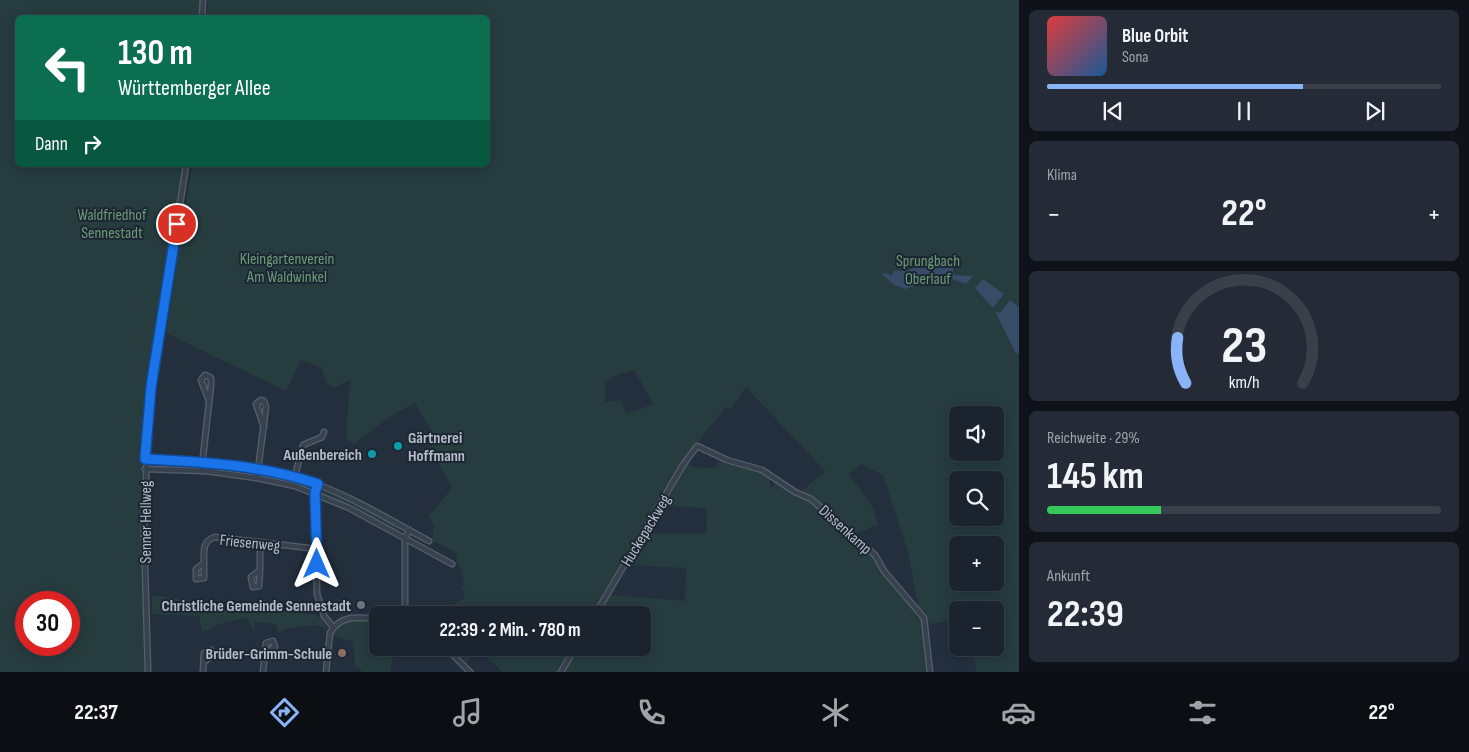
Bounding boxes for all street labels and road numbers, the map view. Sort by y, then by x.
street label: Senner Hellweg [137,481,156,563]
street label: Huckepackweg [617,491,675,570]
street label: Dissenkamp [815,501,875,559]
street label: Friesenweg [219,531,281,556]

